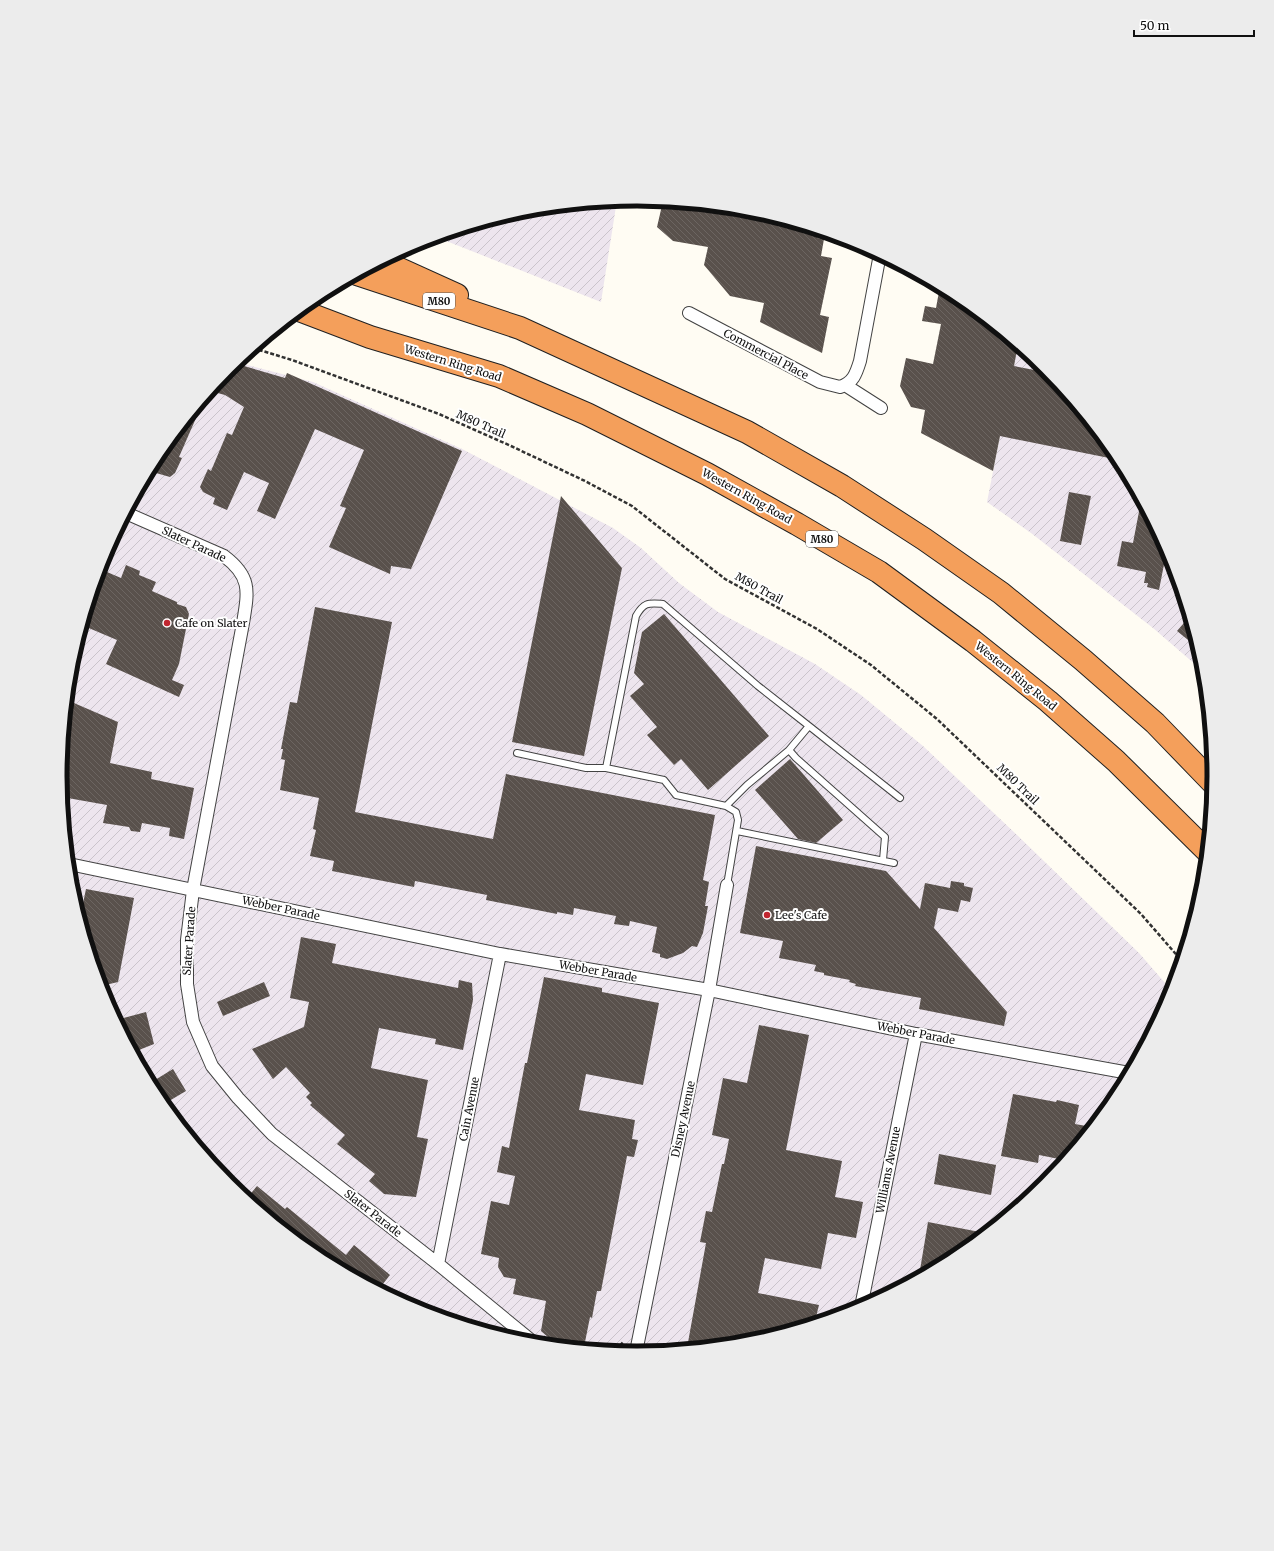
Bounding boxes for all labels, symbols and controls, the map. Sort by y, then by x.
scale bar [1134,12,1254,38]
text: 50 m [1140,18,1169,33]
road number: M80 [423,293,455,309]
street label: Commercial Place [721,326,811,382]
street label: Western Ring Road [402,341,504,385]
street label: M80 Trail [454,407,508,441]
street label: Western Ring Road [699,465,795,527]
street label: Slater Parade [160,523,229,565]
road number: M80 [806,531,838,547]
street label: M80 Trail [733,569,786,607]
place label: Cafe on Slater [175,616,247,630]
marker: Cafe on Slater [162,618,172,628]
street label: Western Ring Road [972,638,1060,713]
street label: M80 Trail [994,761,1042,808]
street label: Webber Parade [240,893,321,923]
street label: Slater Parade [180,906,198,976]
place label: Lee's Cafe [775,908,827,922]
marker: Lee's Cafe [762,910,772,920]
street label: Webber Parade [557,957,638,985]
street label: Webber Parade [875,1018,956,1047]
street label: Cain Avenue [456,1075,482,1142]
street label: Disney Avenue [668,1079,698,1159]
street label: Williams Avenue [873,1125,903,1216]
street label: Slater Parade [341,1186,405,1240]

